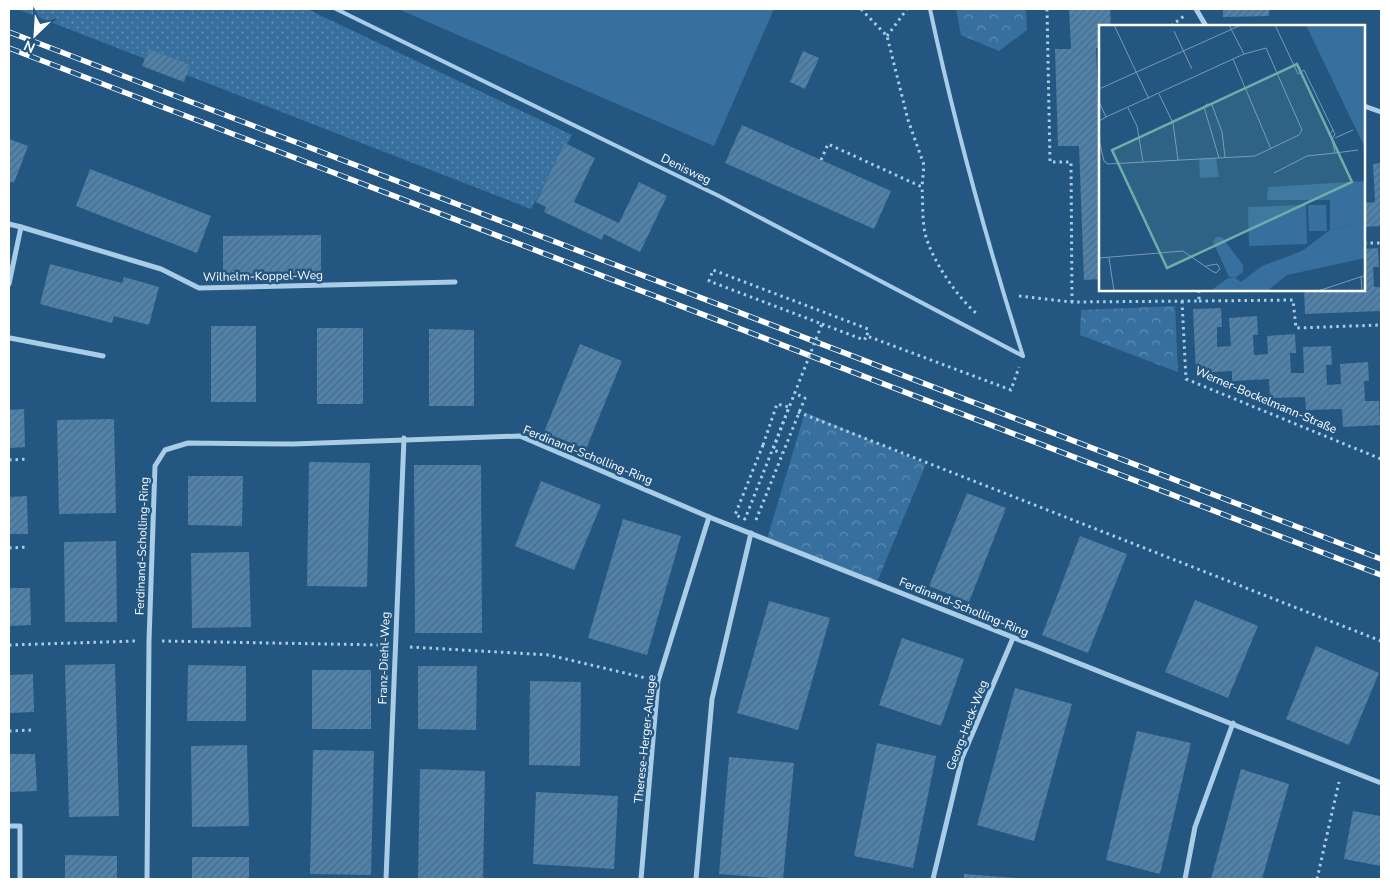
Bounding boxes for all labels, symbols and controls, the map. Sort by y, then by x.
north arrow [10,10,60,60]
inset map [1099,25,1365,291]
text: N [21,36,38,57]
street label: Denisweg [658,150,714,188]
street label: Wilhelm-Koppel-Weg [203,267,323,285]
street label: Werner-Bockelmann-Straße [1193,363,1339,437]
street label: Ferdinand-Scholling-Ring [521,422,655,488]
street label: Ferdinand-Scholling-Ring [132,477,152,615]
street label: Ferdinand-Scholling-Ring [897,574,1031,640]
street label: Franz-Diehl-Weg [374,611,394,705]
street label: Therese-Herger-Anlage [630,674,660,804]
street label: Georg-Heck-Weg [942,678,992,772]

